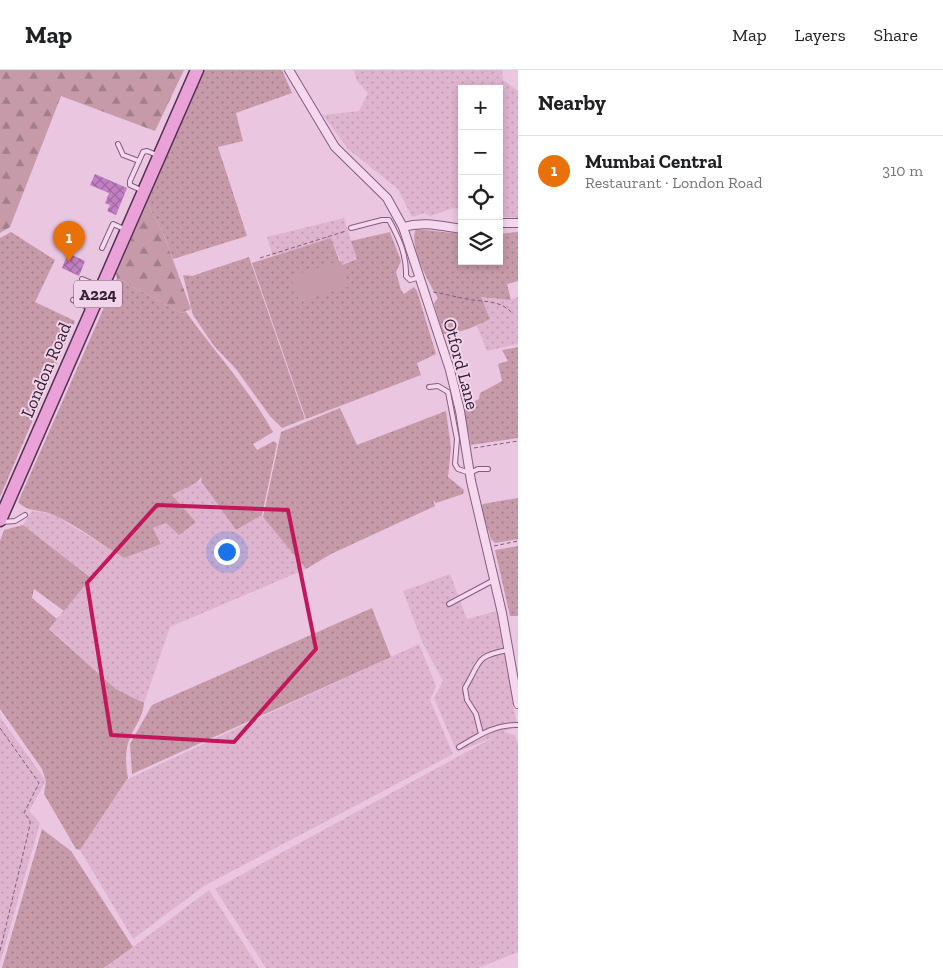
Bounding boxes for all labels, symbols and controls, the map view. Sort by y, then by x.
text: Map [25,20,72,49]
text: Map [732,24,767,46]
text: Layers [795,24,846,46]
text: Share [874,24,918,46]
map controls [458,85,503,265]
button: + [458,85,503,130]
text: Nearby [538,90,606,115]
button: − [458,130,503,175]
text: Mumbai Central [585,150,722,173]
text: 1 [551,161,557,180]
text: 310 m [882,161,923,180]
text: Restaurant · London Road [585,173,762,192]
button: locate [458,175,503,220]
button: layers [458,220,503,265]
pin: 1 [53,221,85,262]
road number: A224 [74,280,122,308]
street label: Otford Lane [438,316,484,412]
street label: London Road [16,319,76,421]
your location [214,539,240,565]

